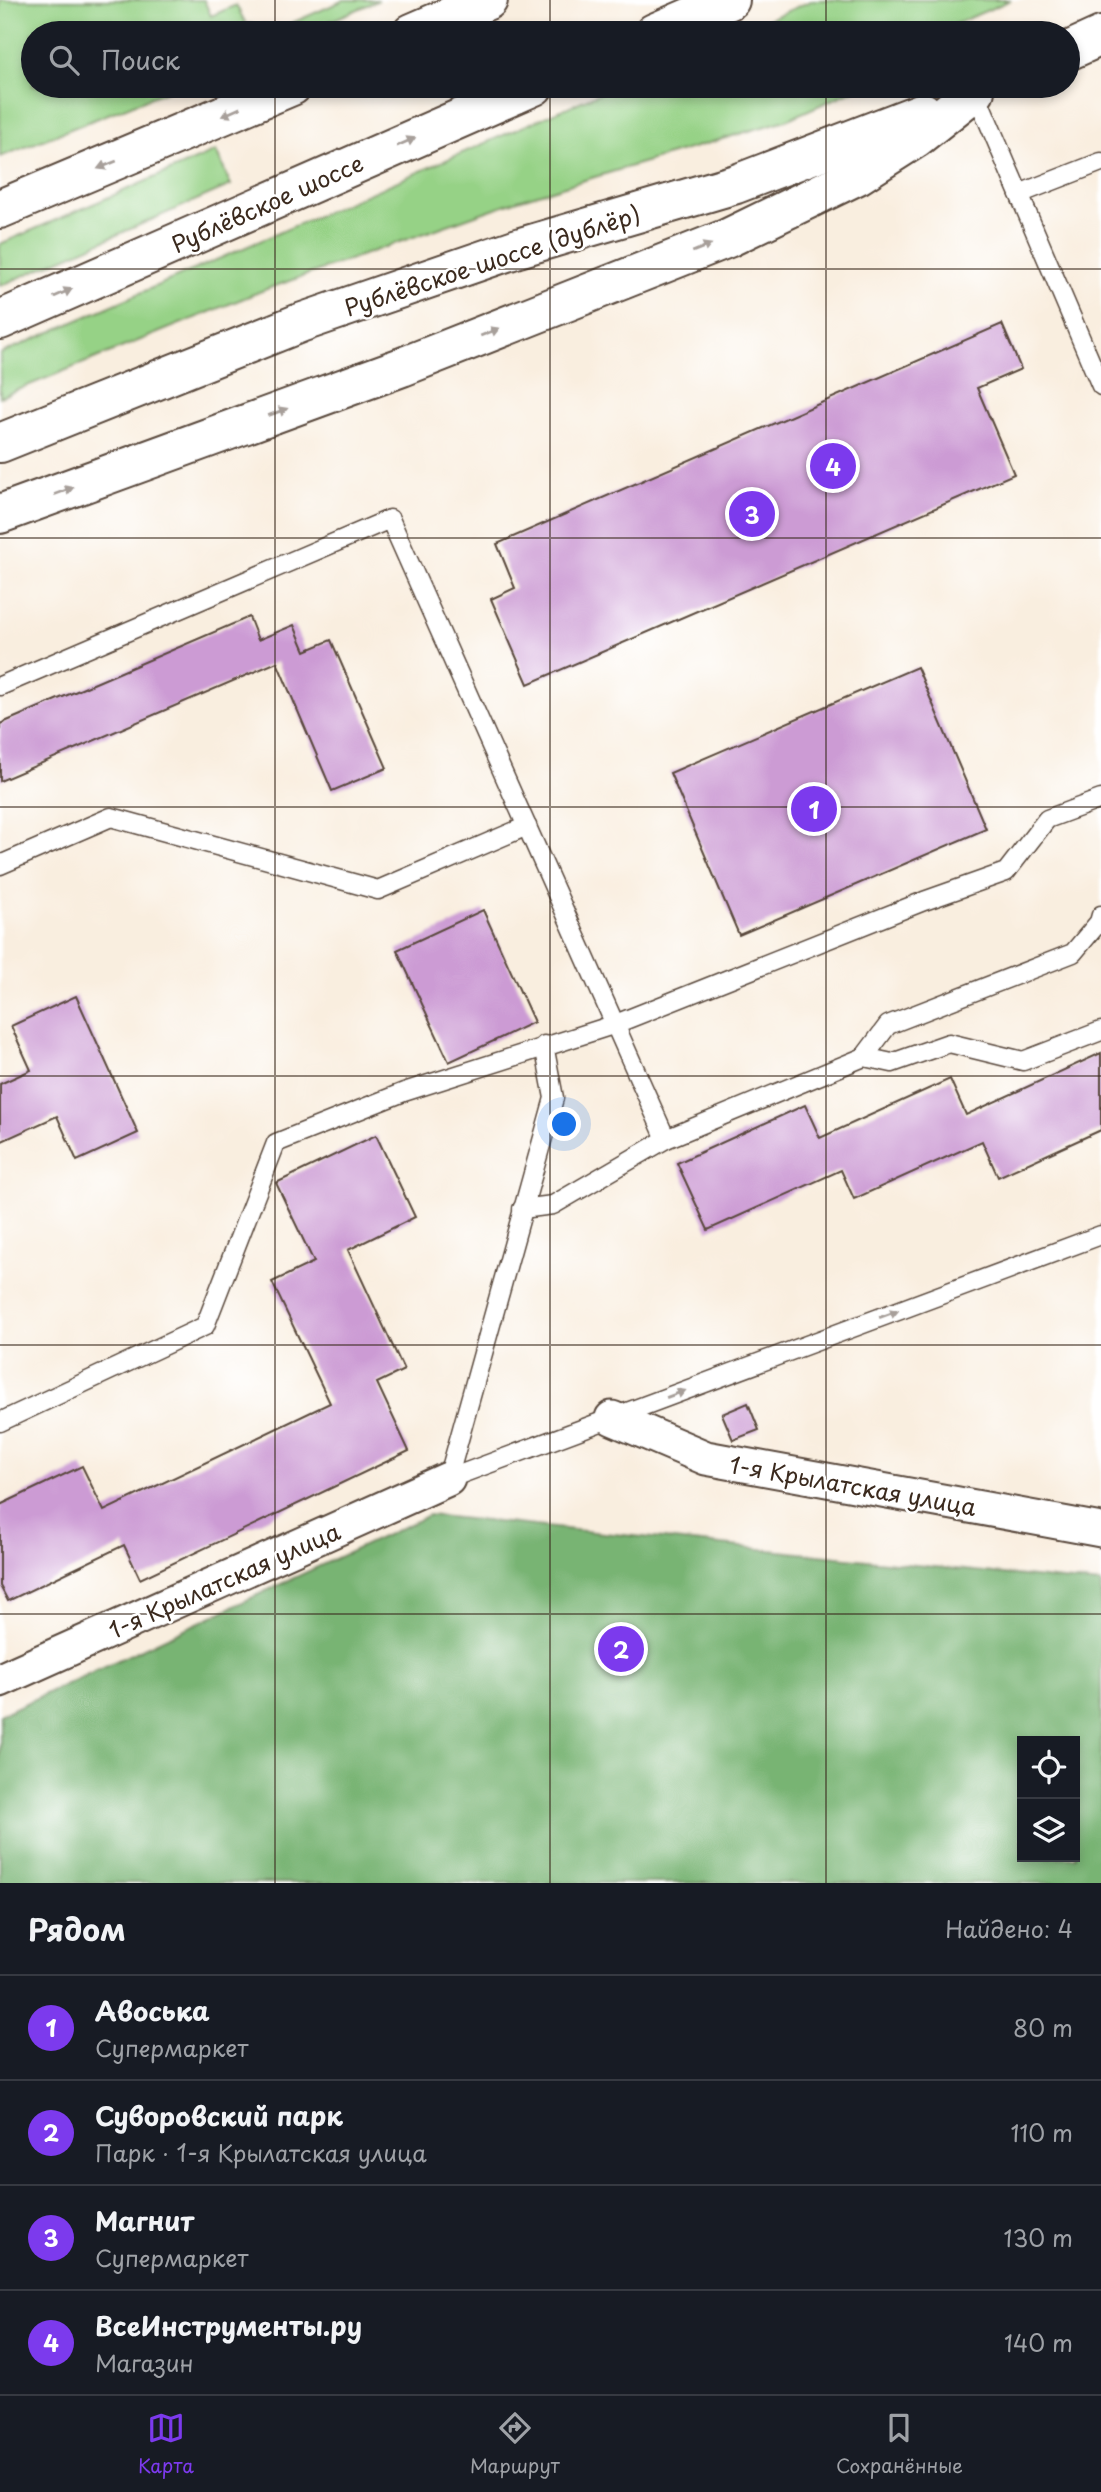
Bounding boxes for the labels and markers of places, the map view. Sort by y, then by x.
pin: 4 [810,440,856,492]
pin: 3 [729,488,775,540]
pin: 1 [791,783,837,835]
pin: 2 [598,1623,644,1675]

